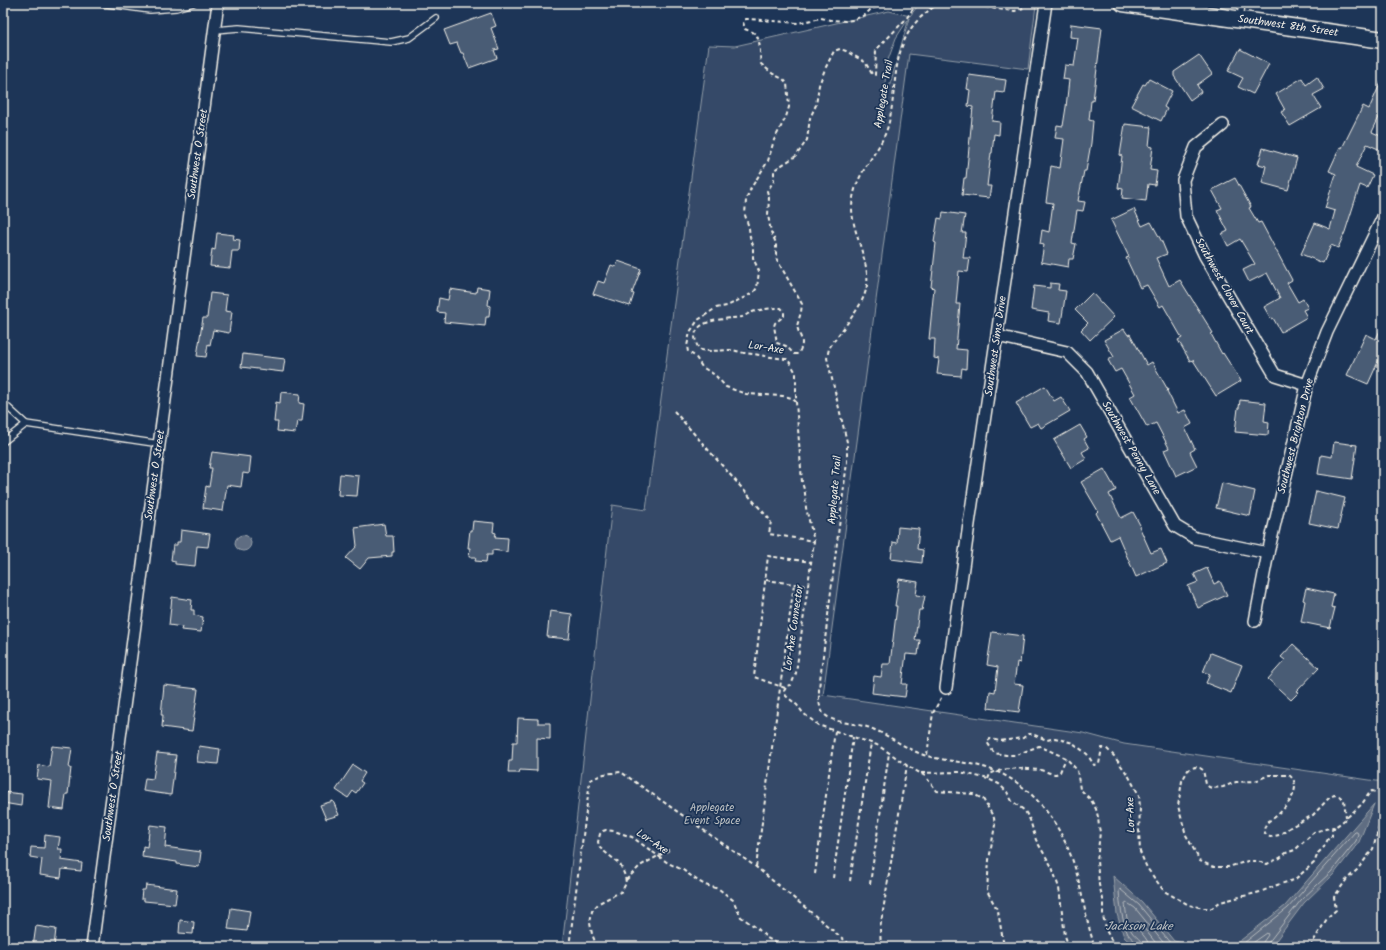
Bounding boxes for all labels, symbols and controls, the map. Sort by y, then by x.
street label: Southwest 8th Street [1237,10,1340,42]
street label: Applegate Trail [869,58,899,129]
street label: Southwest O Street [183,107,213,200]
street label: Southwest Clover Court [1190,234,1259,339]
street label: Southwest Sims Drive [980,295,1012,397]
street label: Lor-Axe [747,336,785,360]
street label: Southwest Brighton Drive [1273,376,1319,496]
street label: Southwest Penny Lane [1097,398,1165,499]
street label: Southwest O Street [140,428,170,521]
street label: Applegate Trail [823,455,847,525]
street label: Lor-Axe Connector [779,583,809,672]
street label: Southwest O Street [98,749,128,842]
street label: Lor-Axe [1121,797,1141,833]
park label: Applegate Event Space [684,799,740,830]
street label: Lor-Axe [632,824,672,860]
water label: Jackson Lake [1105,917,1174,936]

